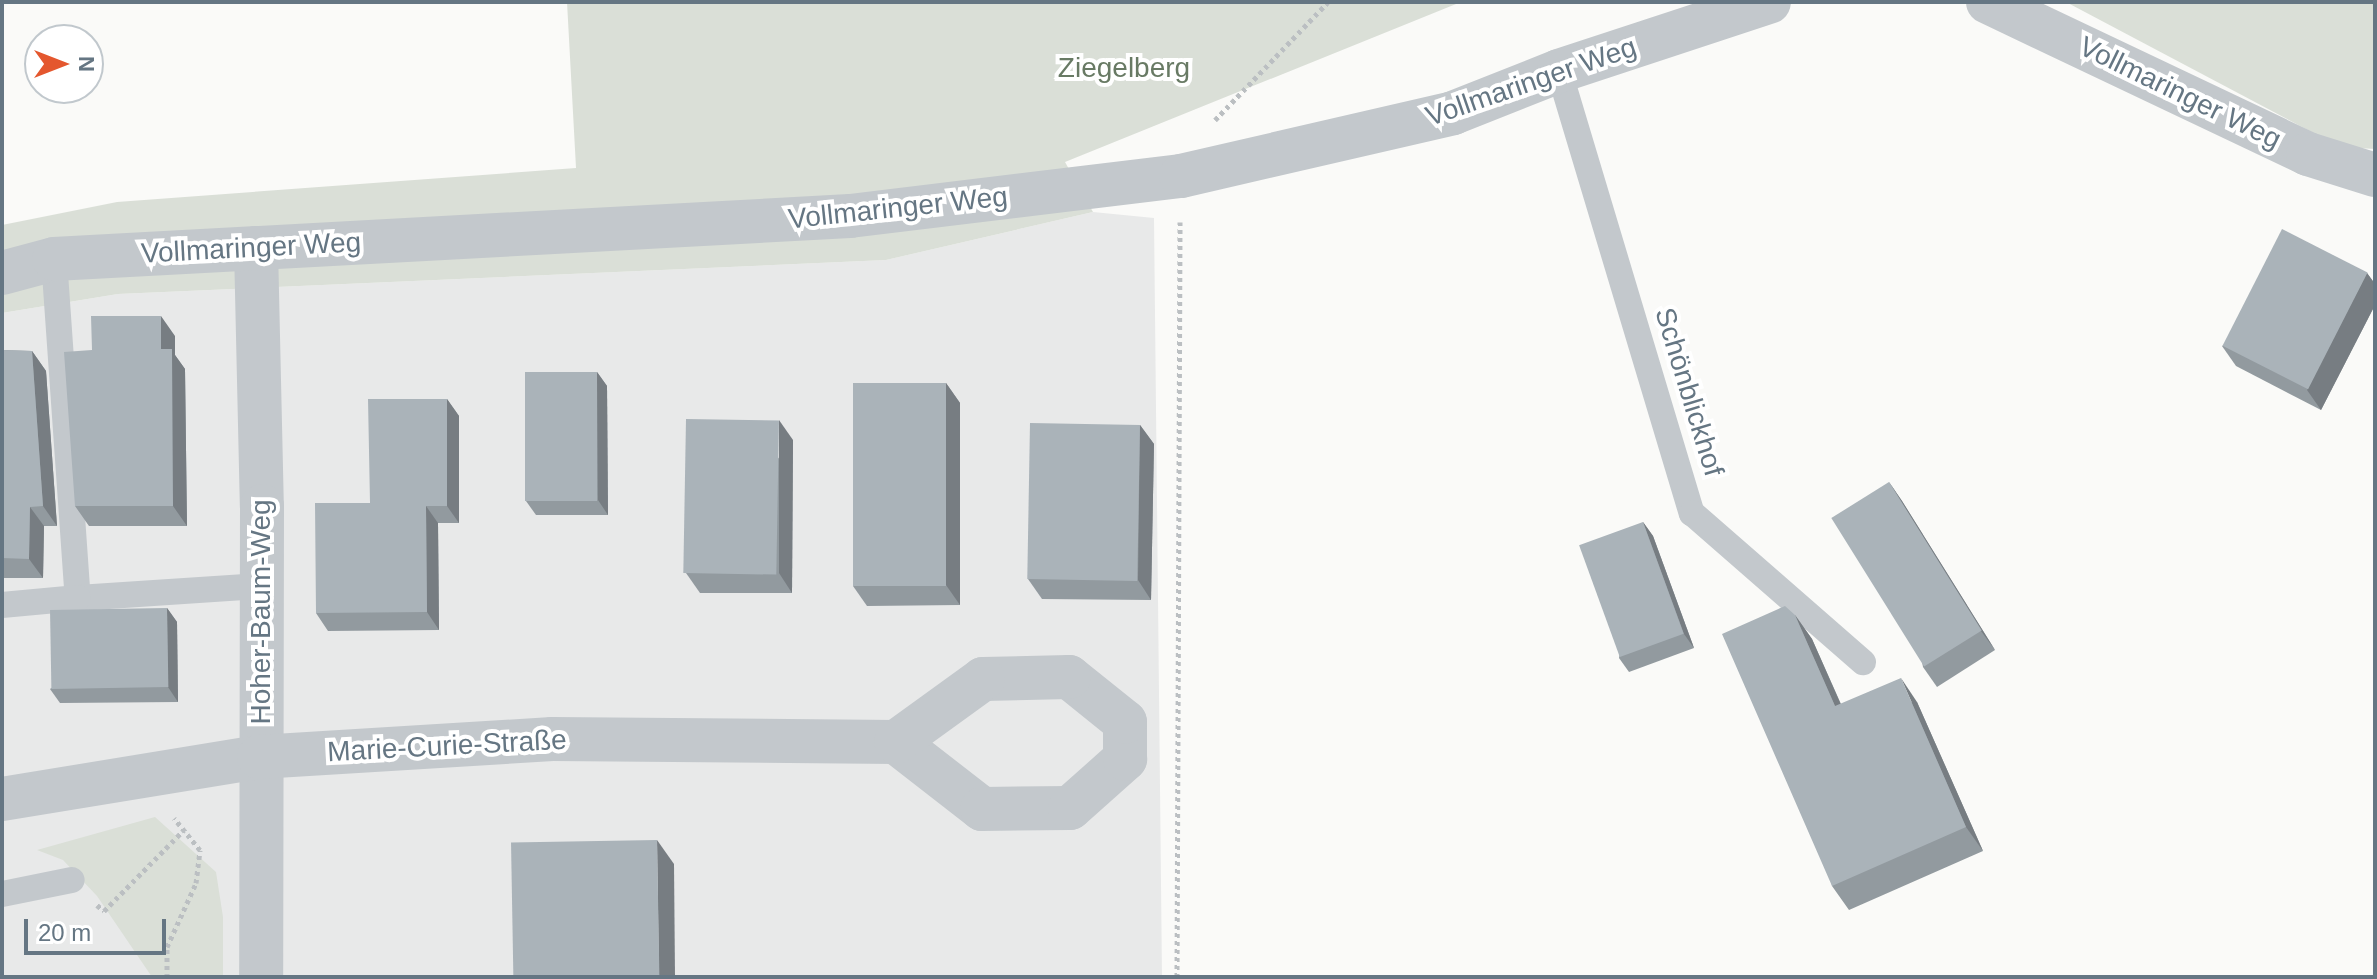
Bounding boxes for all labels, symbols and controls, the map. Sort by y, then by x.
north arrow [24,24,104,104]
street label: Vollmaringer Weg [1421,30,1641,134]
street label: Vollmaringer Weg [2074,30,2286,156]
park label: Ziegelberg [1058,51,1190,85]
text: N [74,56,99,72]
street label: Vollmaringer Weg [787,180,1009,236]
street label: Vollmaringer Weg [140,225,362,271]
street label: Schönblickhof [1647,304,1731,480]
street label: Hoher-Baum-Weg [244,499,278,725]
street label: Marie-Curie-Straße [326,723,568,769]
scale bar [28,903,170,953]
text: 20 m [38,919,91,946]

